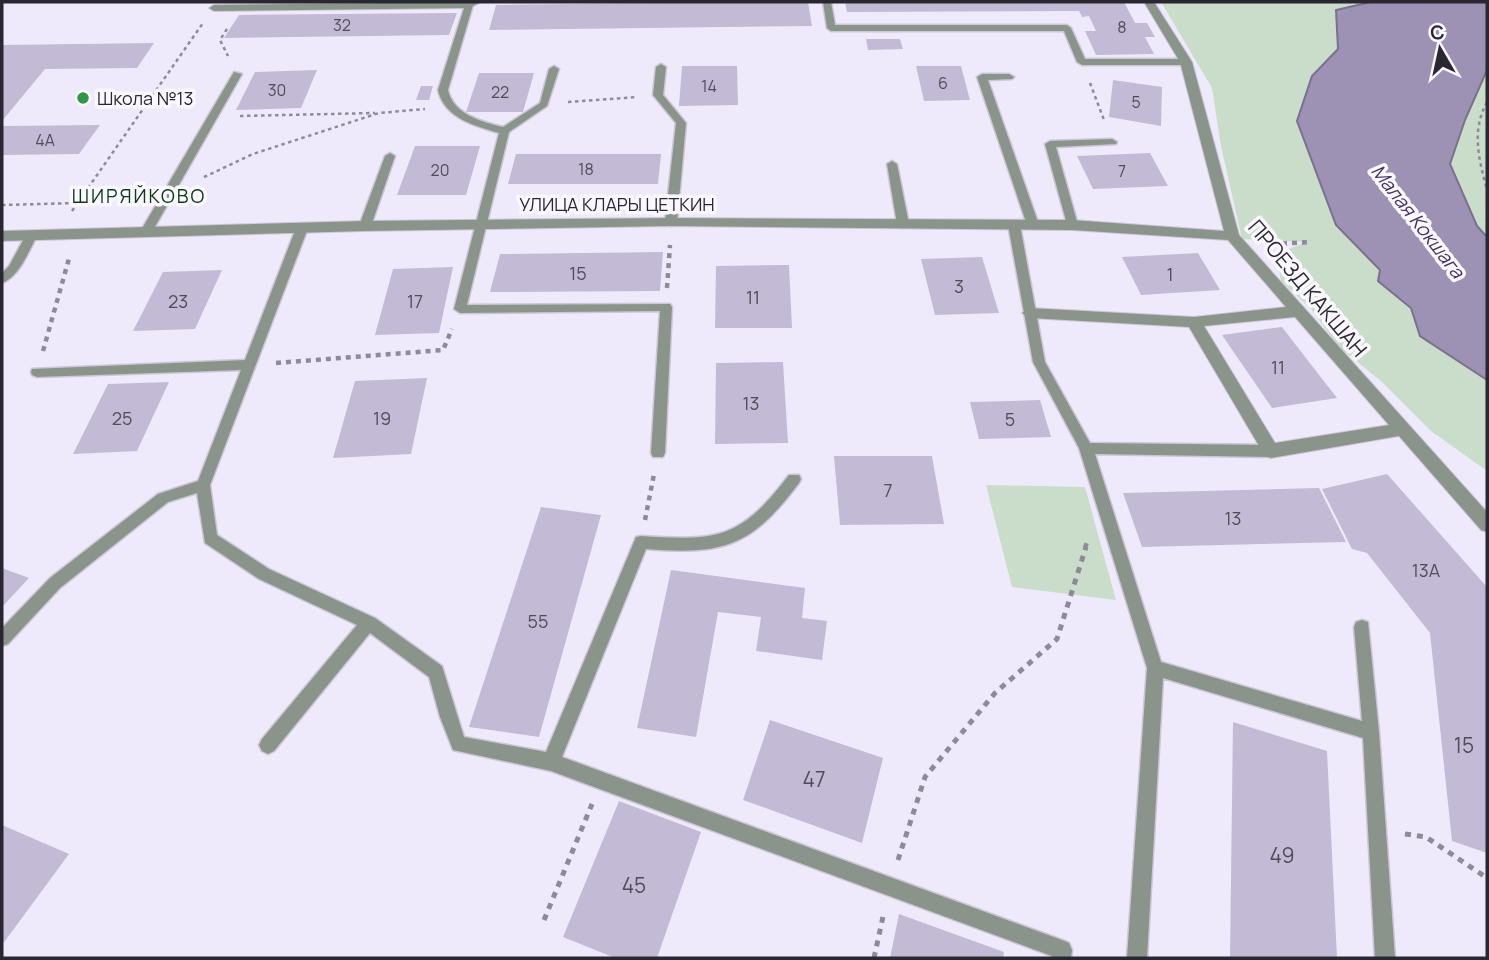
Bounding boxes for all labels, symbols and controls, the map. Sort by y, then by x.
house number: 32 [333,14,351,36]
north arrow [1405,14,1475,84]
house number: 8 [1117,16,1127,38]
text: С [1428,18,1446,46]
house number: 6 [938,72,948,94]
house number: 14 [701,75,717,97]
house number: 30 [268,79,286,101]
house number: 22 [491,81,509,103]
place label: Школа №13 [97,86,194,110]
marker: Школа №13 [75,90,91,106]
house number: 5 [1131,91,1141,113]
house number: 4А [35,129,55,151]
house number: 18 [578,158,594,180]
house number: 20 [431,159,449,181]
water label: Малая Кокшага [1365,159,1471,284]
house number: 7 [1118,160,1126,182]
district label: ШИРЯЙКОВО [72,183,206,209]
street label: УЛИЦА КЛАРЫ ЦЕТКИН [519,192,715,216]
street label: ПРОЕЗД КАКШАН [1242,214,1374,362]
house number: 15 [569,261,587,285]
house number: 1 [1166,262,1174,286]
house number: 3 [954,274,964,298]
house number: 11 [746,285,760,309]
house number: 23 [168,289,188,313]
house number: 17 [407,289,423,313]
house number: 11 [1271,355,1285,379]
house number: 13 [743,391,759,415]
house number: 25 [112,406,132,430]
house number: 19 [373,406,391,430]
house number: 5 [1005,407,1015,431]
house number: 7 [883,478,893,502]
house number: 13 [1225,506,1241,530]
house number: 13А [1412,558,1441,582]
house number: 55 [528,609,548,633]
house number: 15 [1454,731,1474,759]
house number: 47 [803,765,825,793]
house number: 49 [1269,841,1295,869]
house number: 45 [622,871,646,899]

